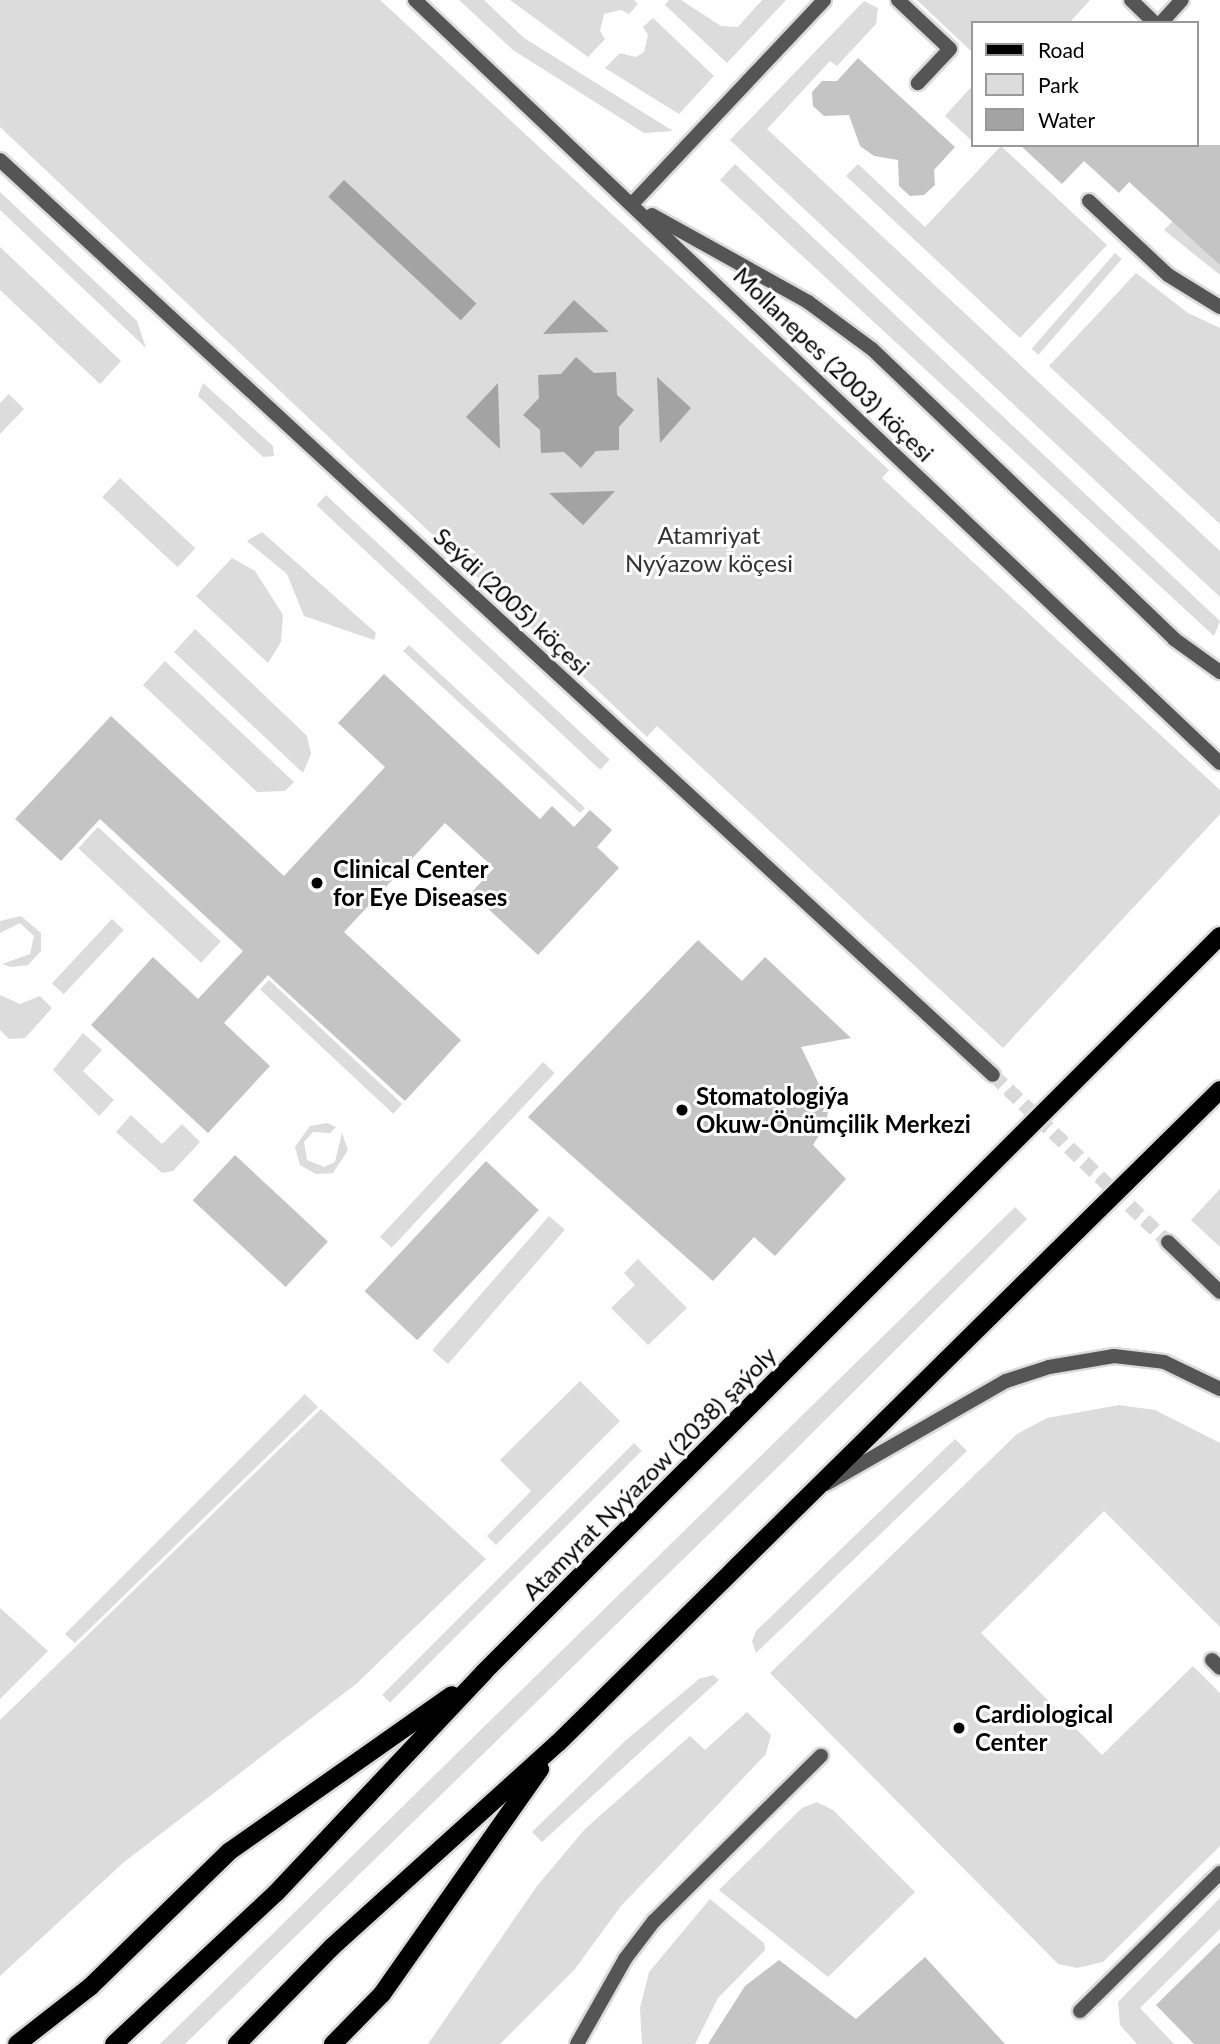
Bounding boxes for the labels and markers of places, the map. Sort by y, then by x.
place label: Clinical Center for Eye Diseases [333,855,508,911]
marker: Clinical Center for Eye Diseases [307,873,327,893]
place label: Stomatologiýa Okuw-Önümçilik Merkezi [696,1082,971,1138]
marker: Stomatologiýa Okuw-Önümçilik Merkezi [674,1102,690,1118]
place label: Cardiological Center [975,1700,1113,1756]
marker: Cardiological Center [949,1718,969,1738]

